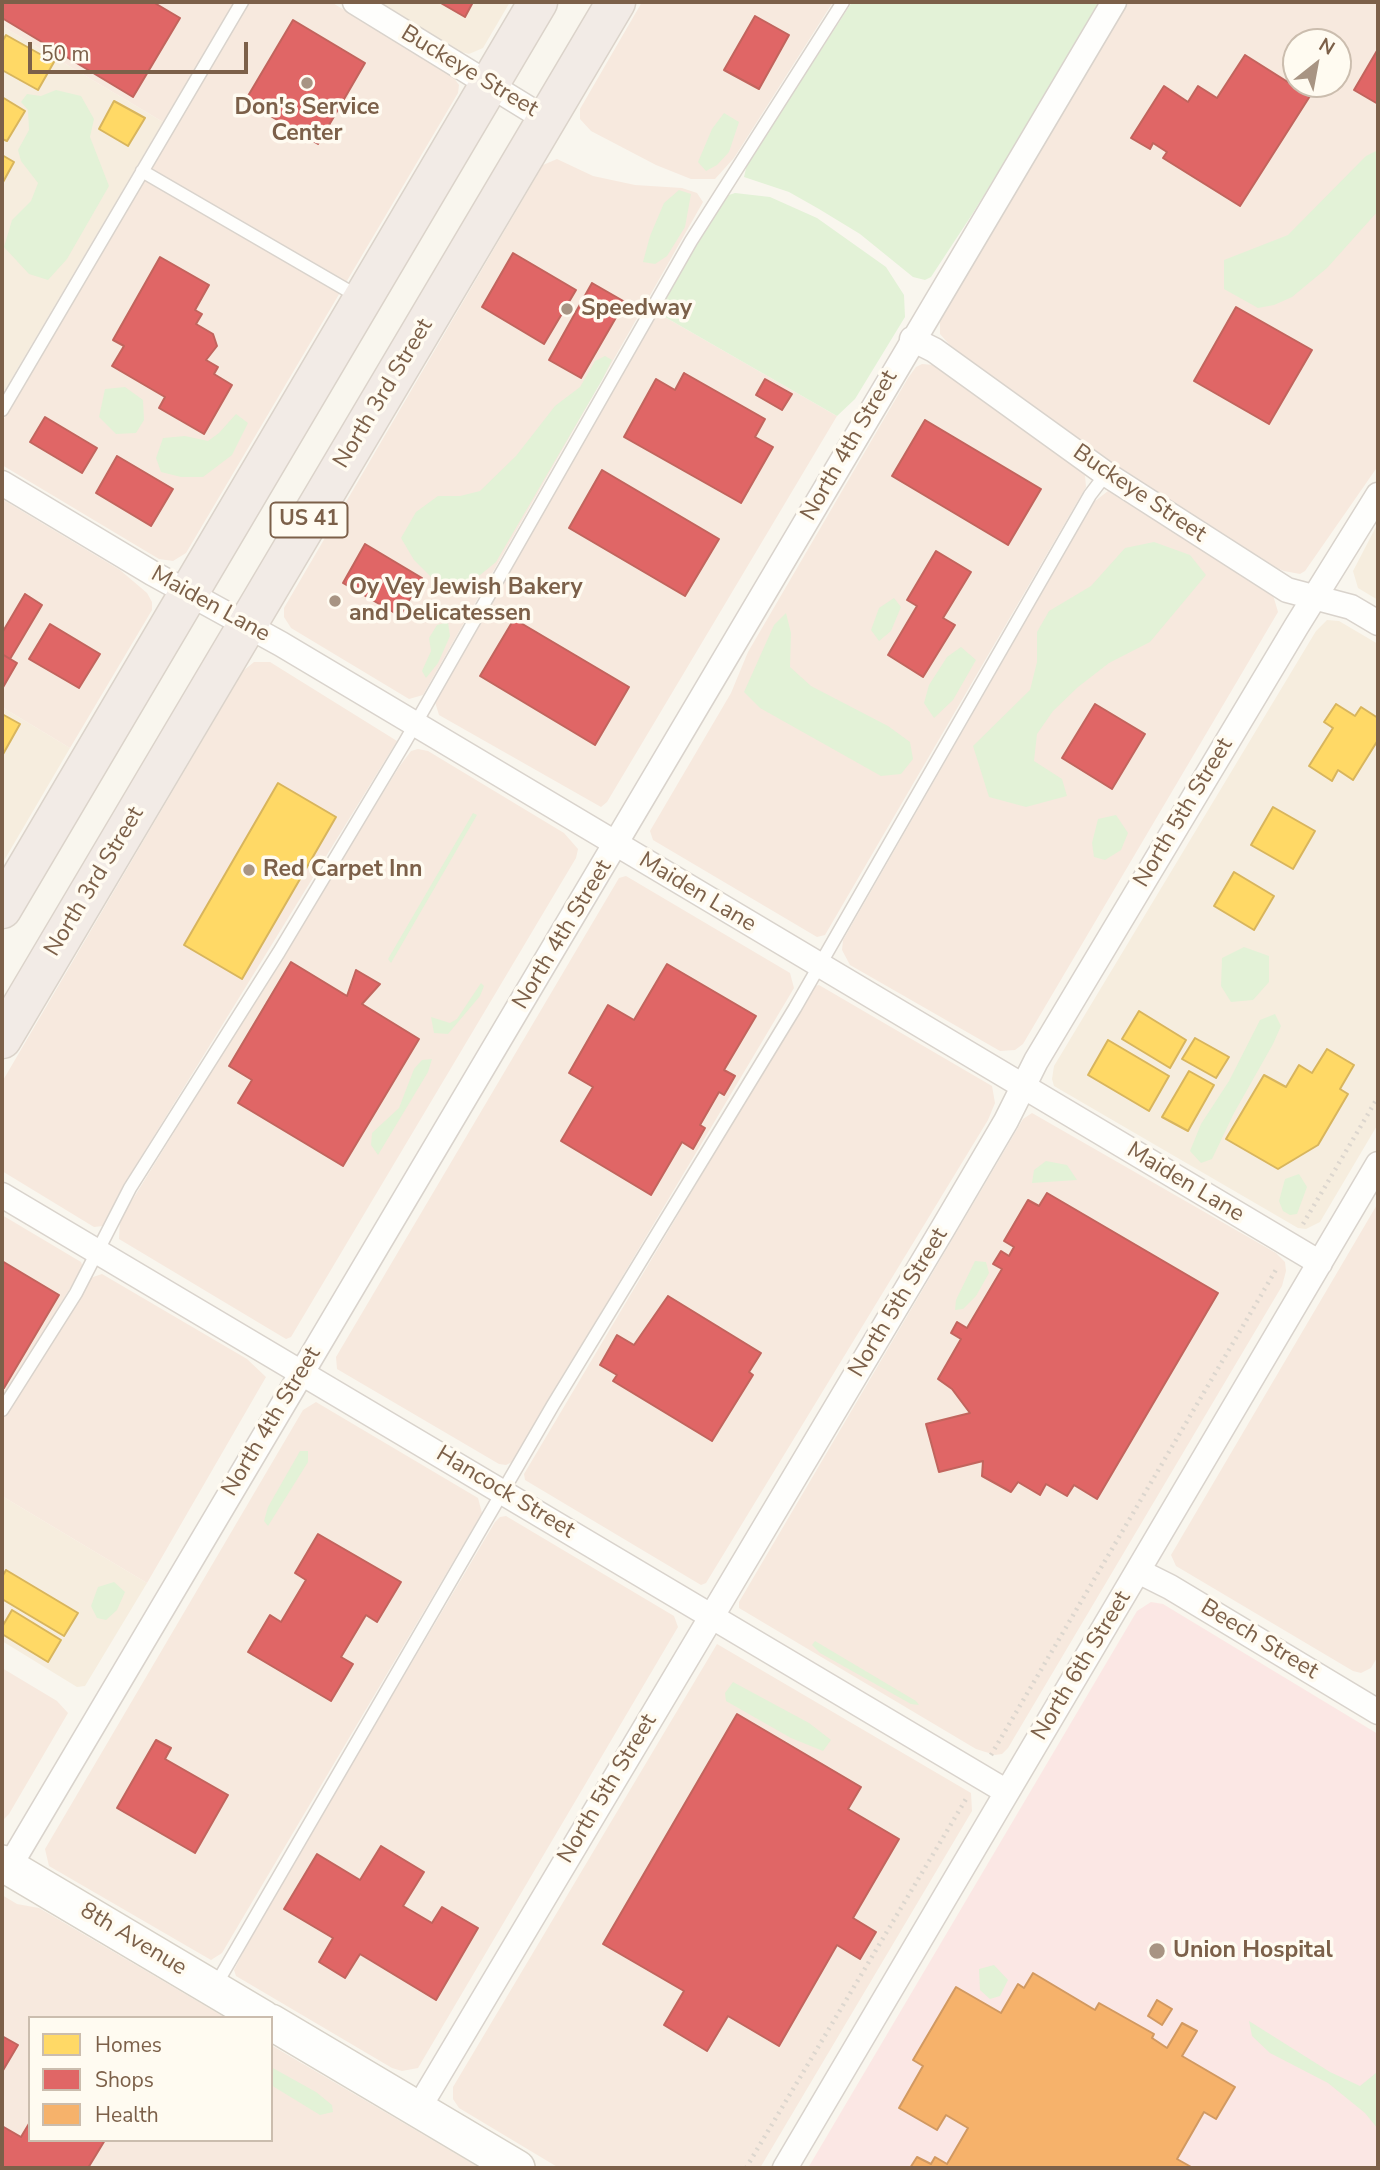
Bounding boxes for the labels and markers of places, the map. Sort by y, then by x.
marker: Don's Service Center [299,75,315,91]
place label: Don's Service Center [235,94,379,148]
place label: Speedway [581,295,692,323]
marker: Speedway [559,301,575,317]
place label: Oy Vey Jewish Bakery and Delicatessen [349,574,582,628]
marker: Oy Vey Jewish Bakery and Delicatessen [327,593,343,609]
place label: Red Carpet Inn [263,856,422,884]
marker: Red Carpet Inn [241,862,257,878]
place label: Union Hospital [1173,1937,1333,1965]
marker: Union Hospital [1147,1941,1167,1961]

